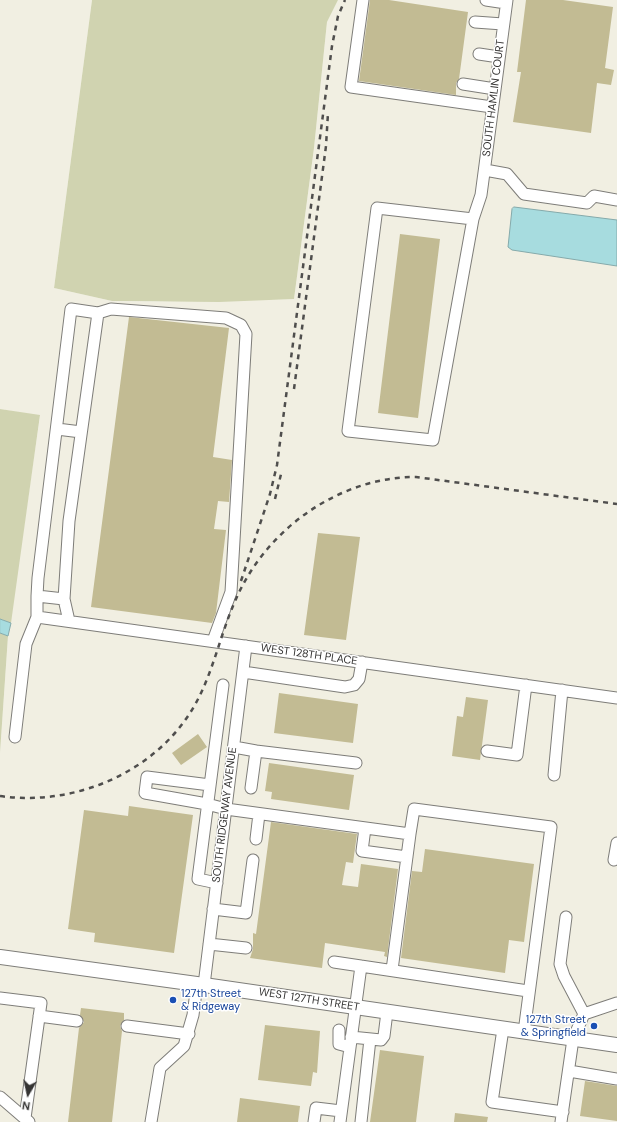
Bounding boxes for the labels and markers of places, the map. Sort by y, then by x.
place label: 127th Street & Ridgeway [181,987,241,1013]
marker: 127th Street & Ridgeway [168,995,178,1005]
place label: 127th Street & Springfield [521,1013,586,1039]
marker: 127th Street & Springfield [589,1021,599,1031]

